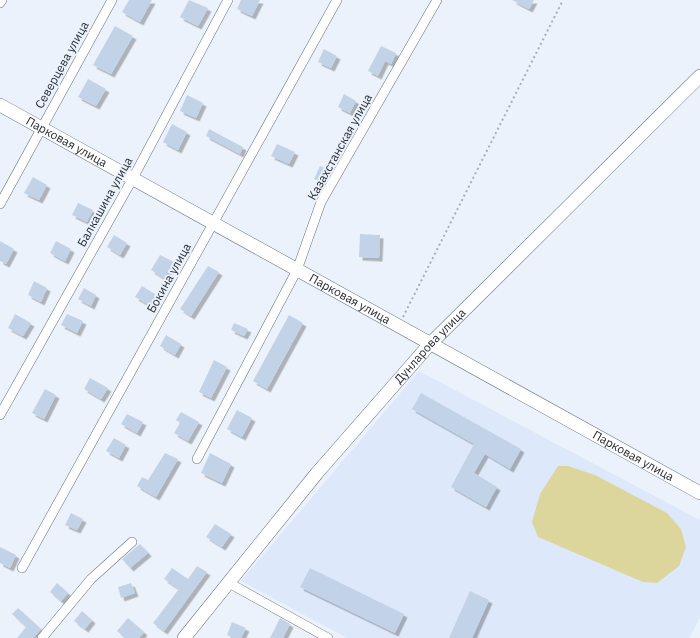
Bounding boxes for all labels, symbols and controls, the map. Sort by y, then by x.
street label: Северцева улица [31,18,92,111]
street label: Казахстанская улица [304,91,375,202]
street label: Парковая улица [24,113,110,170]
street label: Балкашина улица [74,154,136,249]
street label: Бокина улица [143,240,194,315]
street label: Парковая улица [307,270,394,327]
street label: Дунларова улица [391,304,469,386]
street label: Парковая улица [590,427,677,484]

